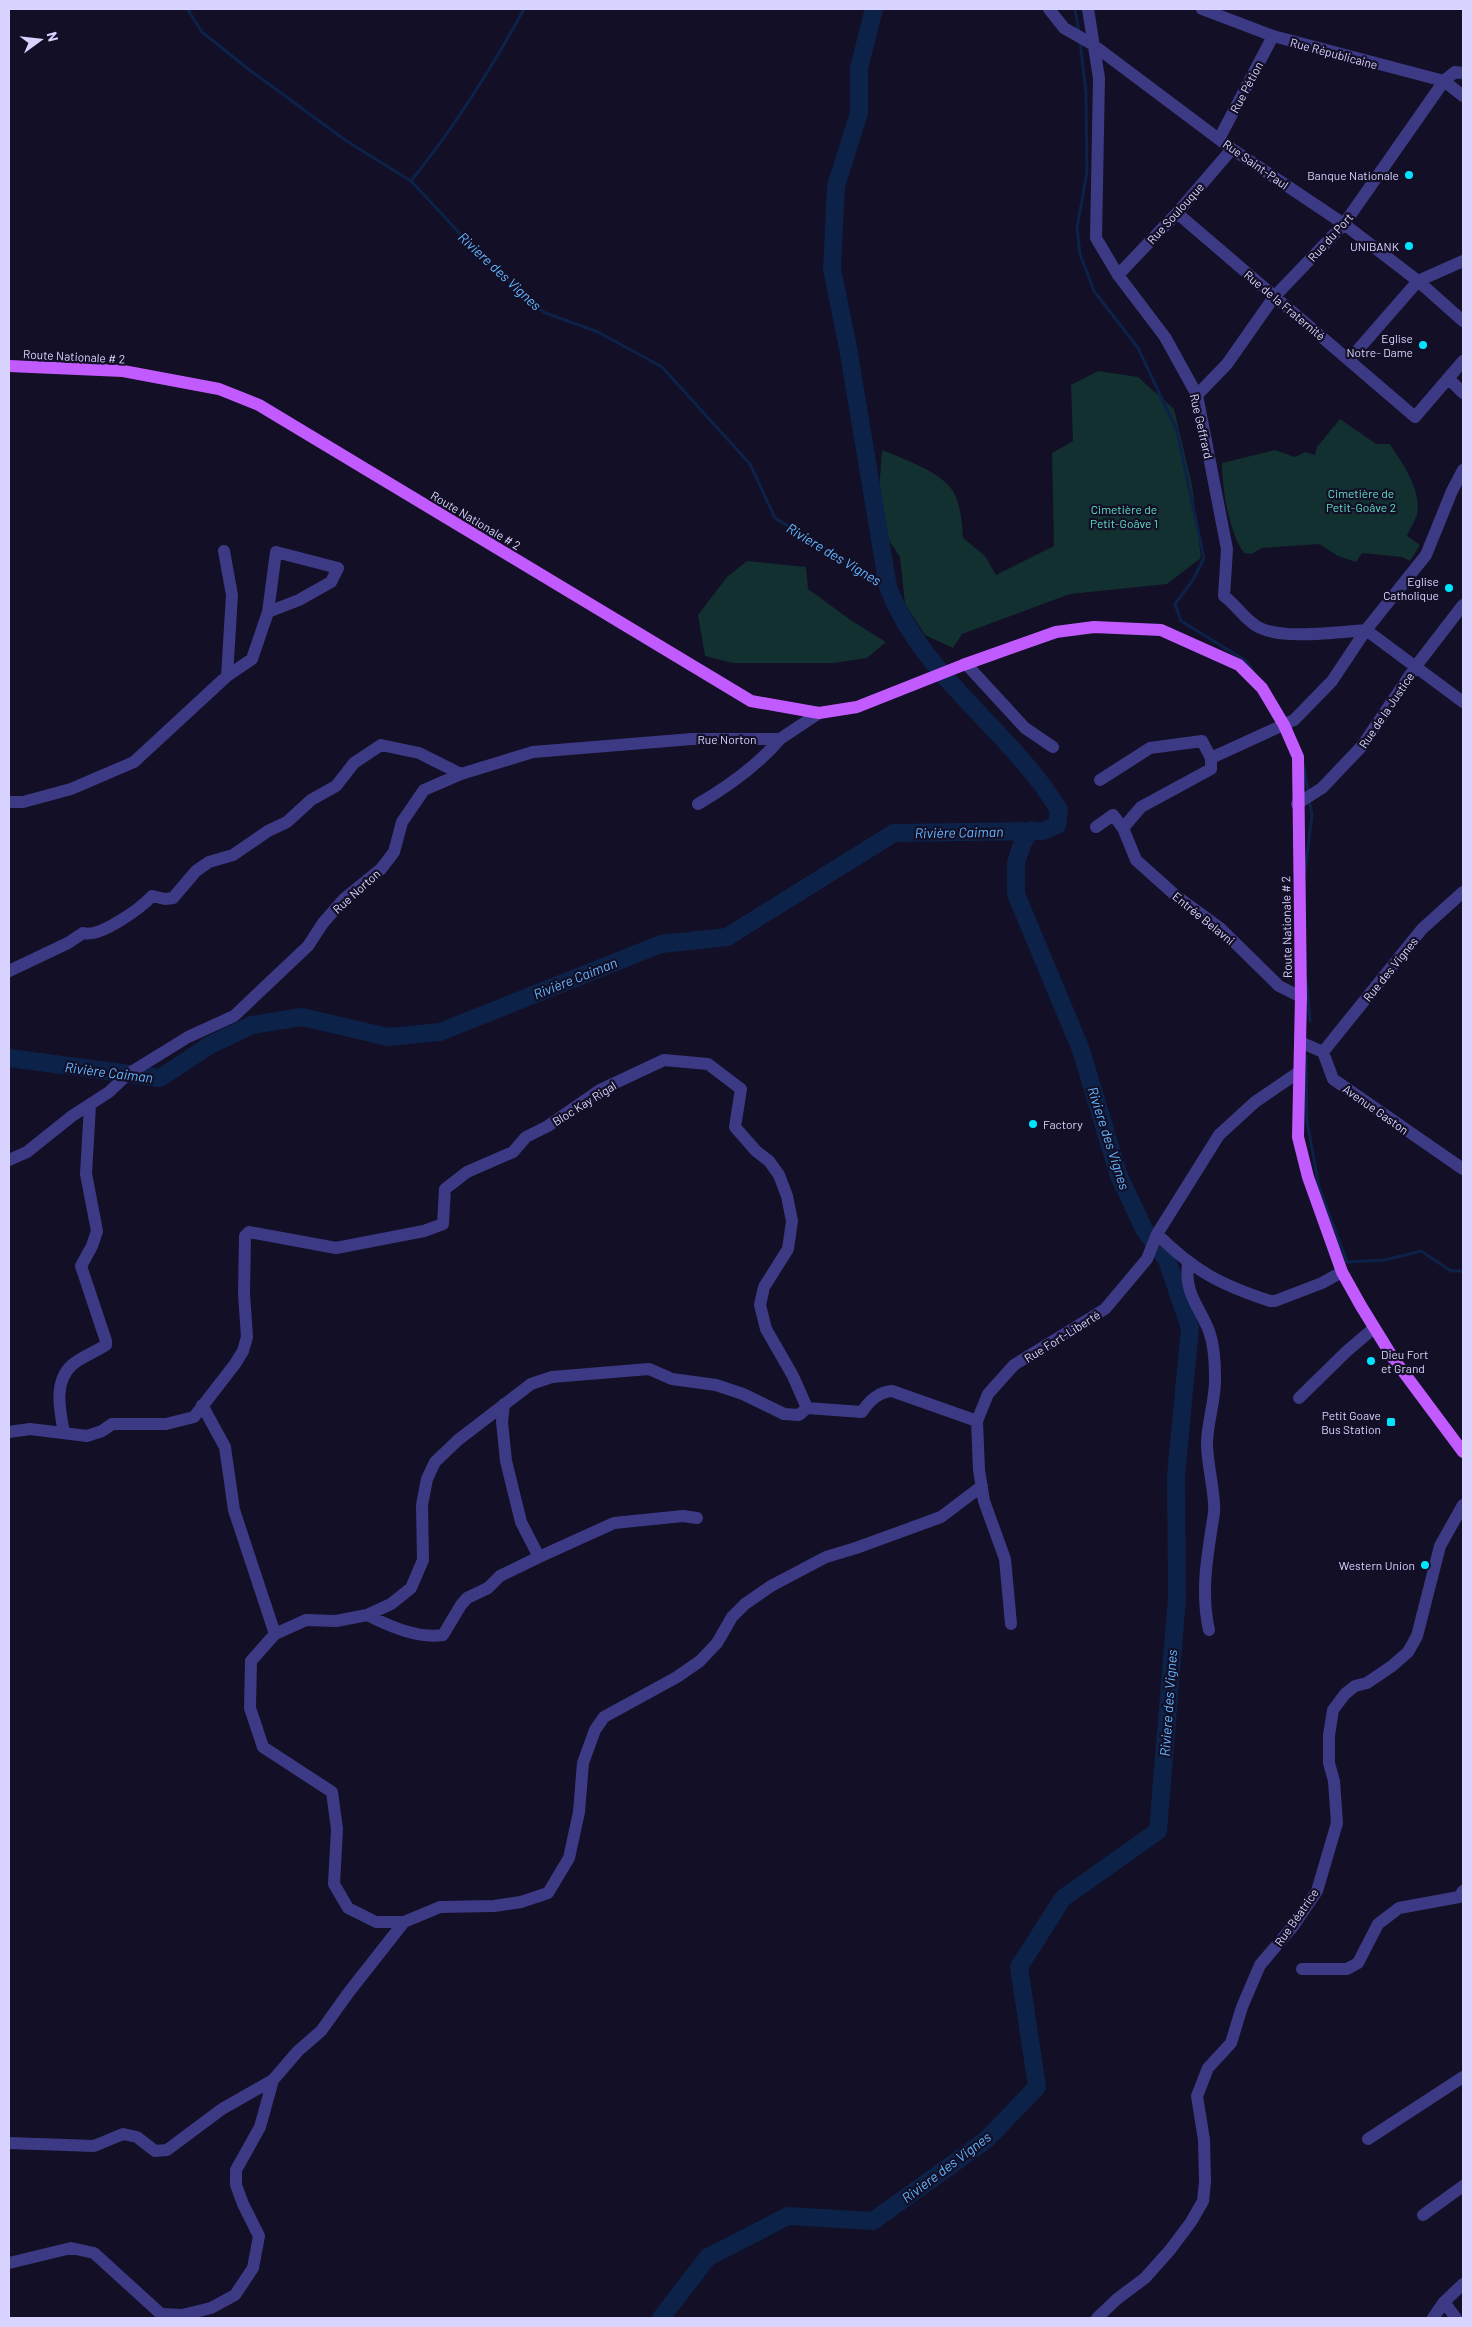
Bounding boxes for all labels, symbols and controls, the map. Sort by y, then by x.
north arrow [15,15,65,65]
text: N [44,30,62,43]
street label: Rue Républicaine [1289,35,1379,71]
street label: Rue Pétion [1227,59,1265,115]
street label: Rue Saint-Paul [1221,136,1291,192]
place label: Banque Nationale [1307,168,1399,182]
marker: Banque Nationale [1403,169,1415,181]
street label: Rue Soulouque [1144,179,1206,247]
street label: Rue du Port [1305,210,1355,264]
water label: Riviere des Vignes [455,228,545,314]
place label: UNIBANK [1350,239,1400,253]
marker: UNIBANK [1403,240,1415,252]
street label: Rue de la Fraternité [1242,267,1328,343]
place label: Eglise Notre- Dame [1347,331,1413,359]
marker: Eglise Notre- Dame [1417,339,1429,351]
street label: Route Nationale # 2 [23,346,125,366]
street label: Rue Geffrard [1188,392,1216,460]
park label: Cimetière de Petit-Goâve 2 [1326,486,1396,514]
street label: Route Nationale # 2 [429,488,523,552]
park label: Cimetière de Petit-Goâve 1 [1090,502,1158,530]
water label: Riviere des Vignes [784,519,885,589]
place label: Eglise Catholique [1383,574,1439,602]
marker: Eglise Catholique [1443,582,1455,594]
street label: Rue de la Justice [1355,669,1417,751]
street label: Rue Norton [698,732,756,746]
water label: Rivière Caiman [914,823,1004,841]
street label: Rue Norton [329,866,383,916]
street label: Route Nationale # 2 [1278,876,1294,978]
street label: Entrée Belavni [1170,889,1238,947]
street label: Rue des Vignes [1360,934,1420,1004]
water label: Rivière Caiman [531,954,619,1002]
water label: Rivière Caiman [64,1058,154,1086]
street label: Bloc Kay Rigal [550,1078,618,1128]
street label: Avenue Gaston [1340,1081,1412,1137]
water label: Riviere des Vignes [1084,1084,1134,1192]
place label: Factory [1043,1117,1083,1131]
marker: Factory [1027,1118,1039,1130]
street label: Rue Fort-Liberté [1021,1307,1103,1365]
place label: Dieu Fort et Grand [1381,1347,1428,1375]
marker: Dieu Fort et Grand [1365,1355,1377,1367]
place label: Petit Goave Bus Station [1321,1408,1381,1436]
marker: Petit Goave Bus Station [1385,1416,1397,1428]
place label: Western Union [1339,1558,1415,1572]
marker: Western Union [1419,1559,1431,1571]
water label: Riviere des Vignes [1156,1648,1180,1757]
street label: Rue Béatrice [1271,1886,1321,1948]
water label: Riviere des Vignes [898,2128,994,2206]

